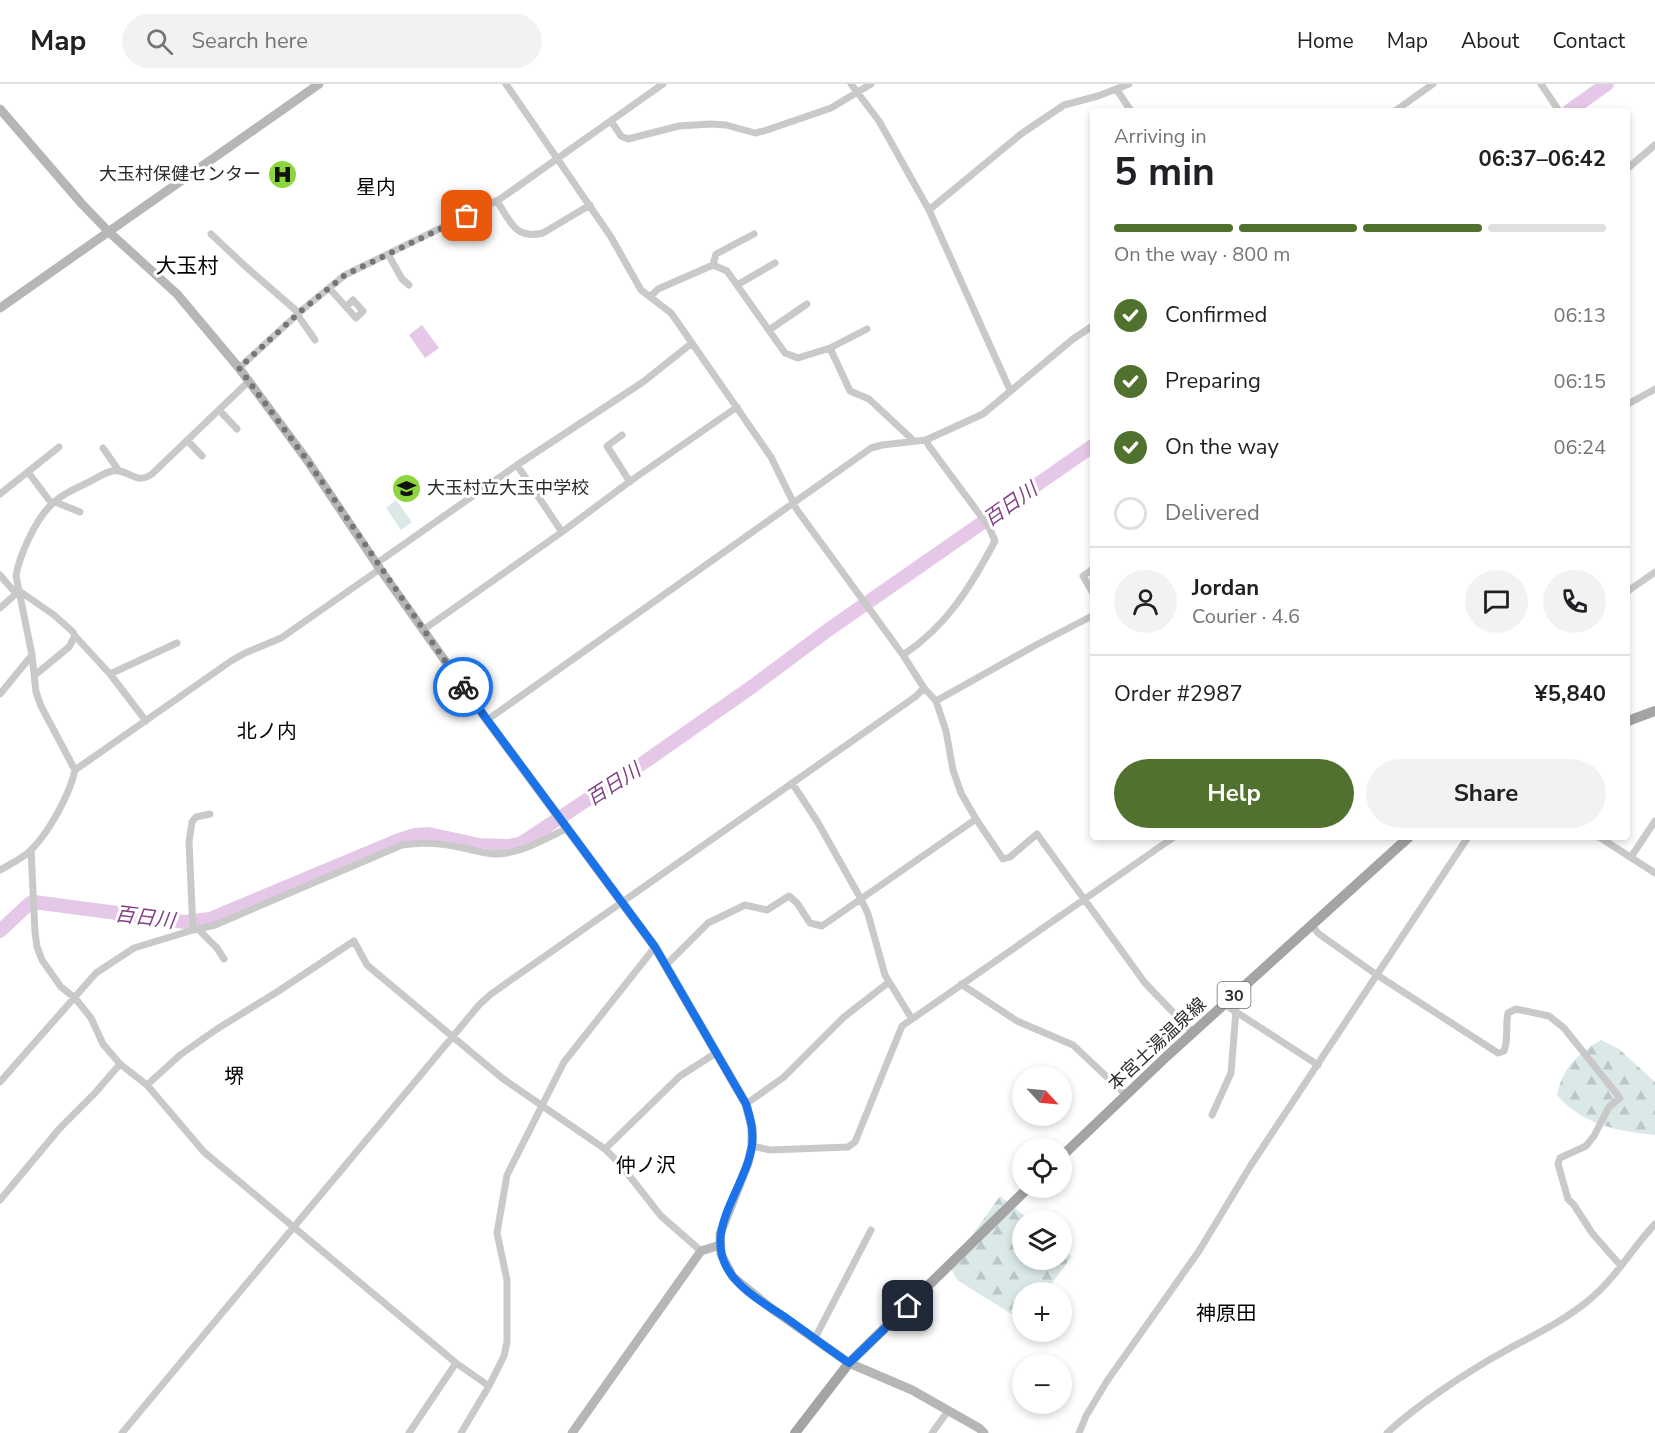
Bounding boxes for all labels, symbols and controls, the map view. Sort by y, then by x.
search box [122,14,542,68]
text: Map [30,22,86,60]
icon: search [143,25,176,58]
text: Search here [191,26,308,56]
text: Home [1297,27,1354,55]
text: Map [1387,27,1428,55]
text: About [1461,27,1519,55]
text: Contact [1552,27,1625,55]
text: Arriving in [1114,123,1207,150]
text: 06:37–06:42 [1478,144,1606,174]
text: 5 min [1114,146,1215,199]
hospital icon: 大玉村保健センター [266,158,298,190]
place label: 大玉村保健センター [99,162,261,186]
district label: 星内 [356,174,396,201]
pin [441,190,492,241]
icon: bag [450,199,483,232]
text: On the way · 800 m [1114,241,1290,268]
district label: 大玉村 [156,252,219,280]
icon: check [1114,299,1147,332]
text: Confirmed [1165,300,1267,330]
text: 06:13 [1553,302,1606,329]
icon: check [1114,365,1147,398]
text: Preparing [1165,366,1261,396]
text: 06:15 [1553,368,1606,395]
icon: check [1114,431,1147,464]
text: On the way [1165,432,1279,462]
text: 06:24 [1553,434,1606,461]
school or university icon: 大玉村立大玉中学校 [390,472,422,504]
water label: 百日川 [978,475,1044,533]
place label: 大玉村立大玉中学校 [427,476,589,500]
text: Delivered [1165,498,1260,528]
button: person [1114,570,1177,633]
button: chat [1465,570,1528,633]
button: phone [1543,570,1606,633]
text: Jordan [1192,573,1259,603]
text: Courier · 4.6 [1192,603,1300,630]
courier [433,657,493,717]
icon: bike [447,671,480,704]
text: Order #2987 [1114,679,1243,709]
text: ¥5,840 [1535,679,1606,709]
district label: 北ノ内 [237,718,297,745]
water label: 百日川 [581,756,647,812]
button: Help [1114,759,1354,828]
button: Share [1366,759,1606,828]
water label: 百日川 [114,900,178,935]
road number: 30 [1218,982,1250,1008]
street label: 本宮土湯温泉線 [1103,992,1211,1096]
district label: 堺 [224,1063,244,1090]
north arrow [1012,1066,1072,1126]
map controls [1012,1066,1072,1414]
button: locate [1012,1138,1072,1198]
district label: 仲ノ沢 [616,1152,676,1179]
button: layers [1012,1210,1072,1270]
pin [882,1280,933,1331]
button: + [1012,1282,1072,1342]
icon: home [891,1289,924,1322]
district label: 神原田 [1196,1300,1256,1327]
button: − [1012,1354,1072,1414]

